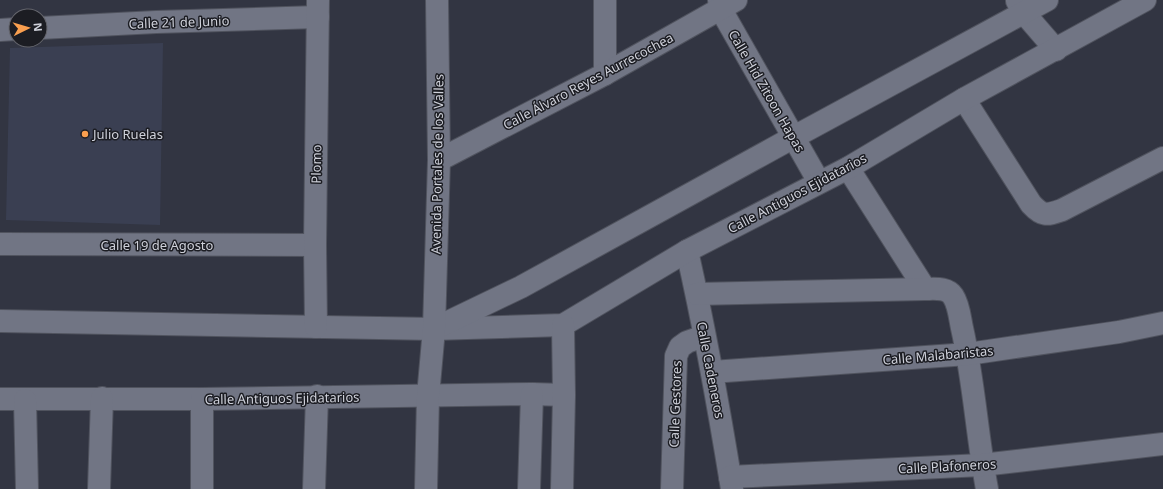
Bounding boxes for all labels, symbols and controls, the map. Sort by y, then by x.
north arrow [8,8,48,48]
street label: Calle 21 de Junio [128,11,230,33]
text: N [31,22,46,32]
street label: Calle Hid Zitoon Hapas [725,27,809,155]
street label: Calle Álvaro Reyes Aurrecochea [500,28,676,134]
street label: Avenida Portales de los Valles [426,74,448,254]
place label: Julio Ruelas [91,125,163,143]
marker: Julio Ruelas [80,129,90,139]
street label: Plomo [307,144,325,184]
street label: Calle Antiguos Ejidatarios [724,149,870,237]
street label: Calle 19 de Agosto [101,236,214,254]
street label: Calle Cadeneros [693,320,729,420]
street label: Calle Malabaristas [882,341,994,369]
street label: Calle Gestores [664,360,686,448]
street label: Calle Antiguos Ejidatarios [204,388,360,408]
street label: Calle Plafoneros [897,454,997,478]

